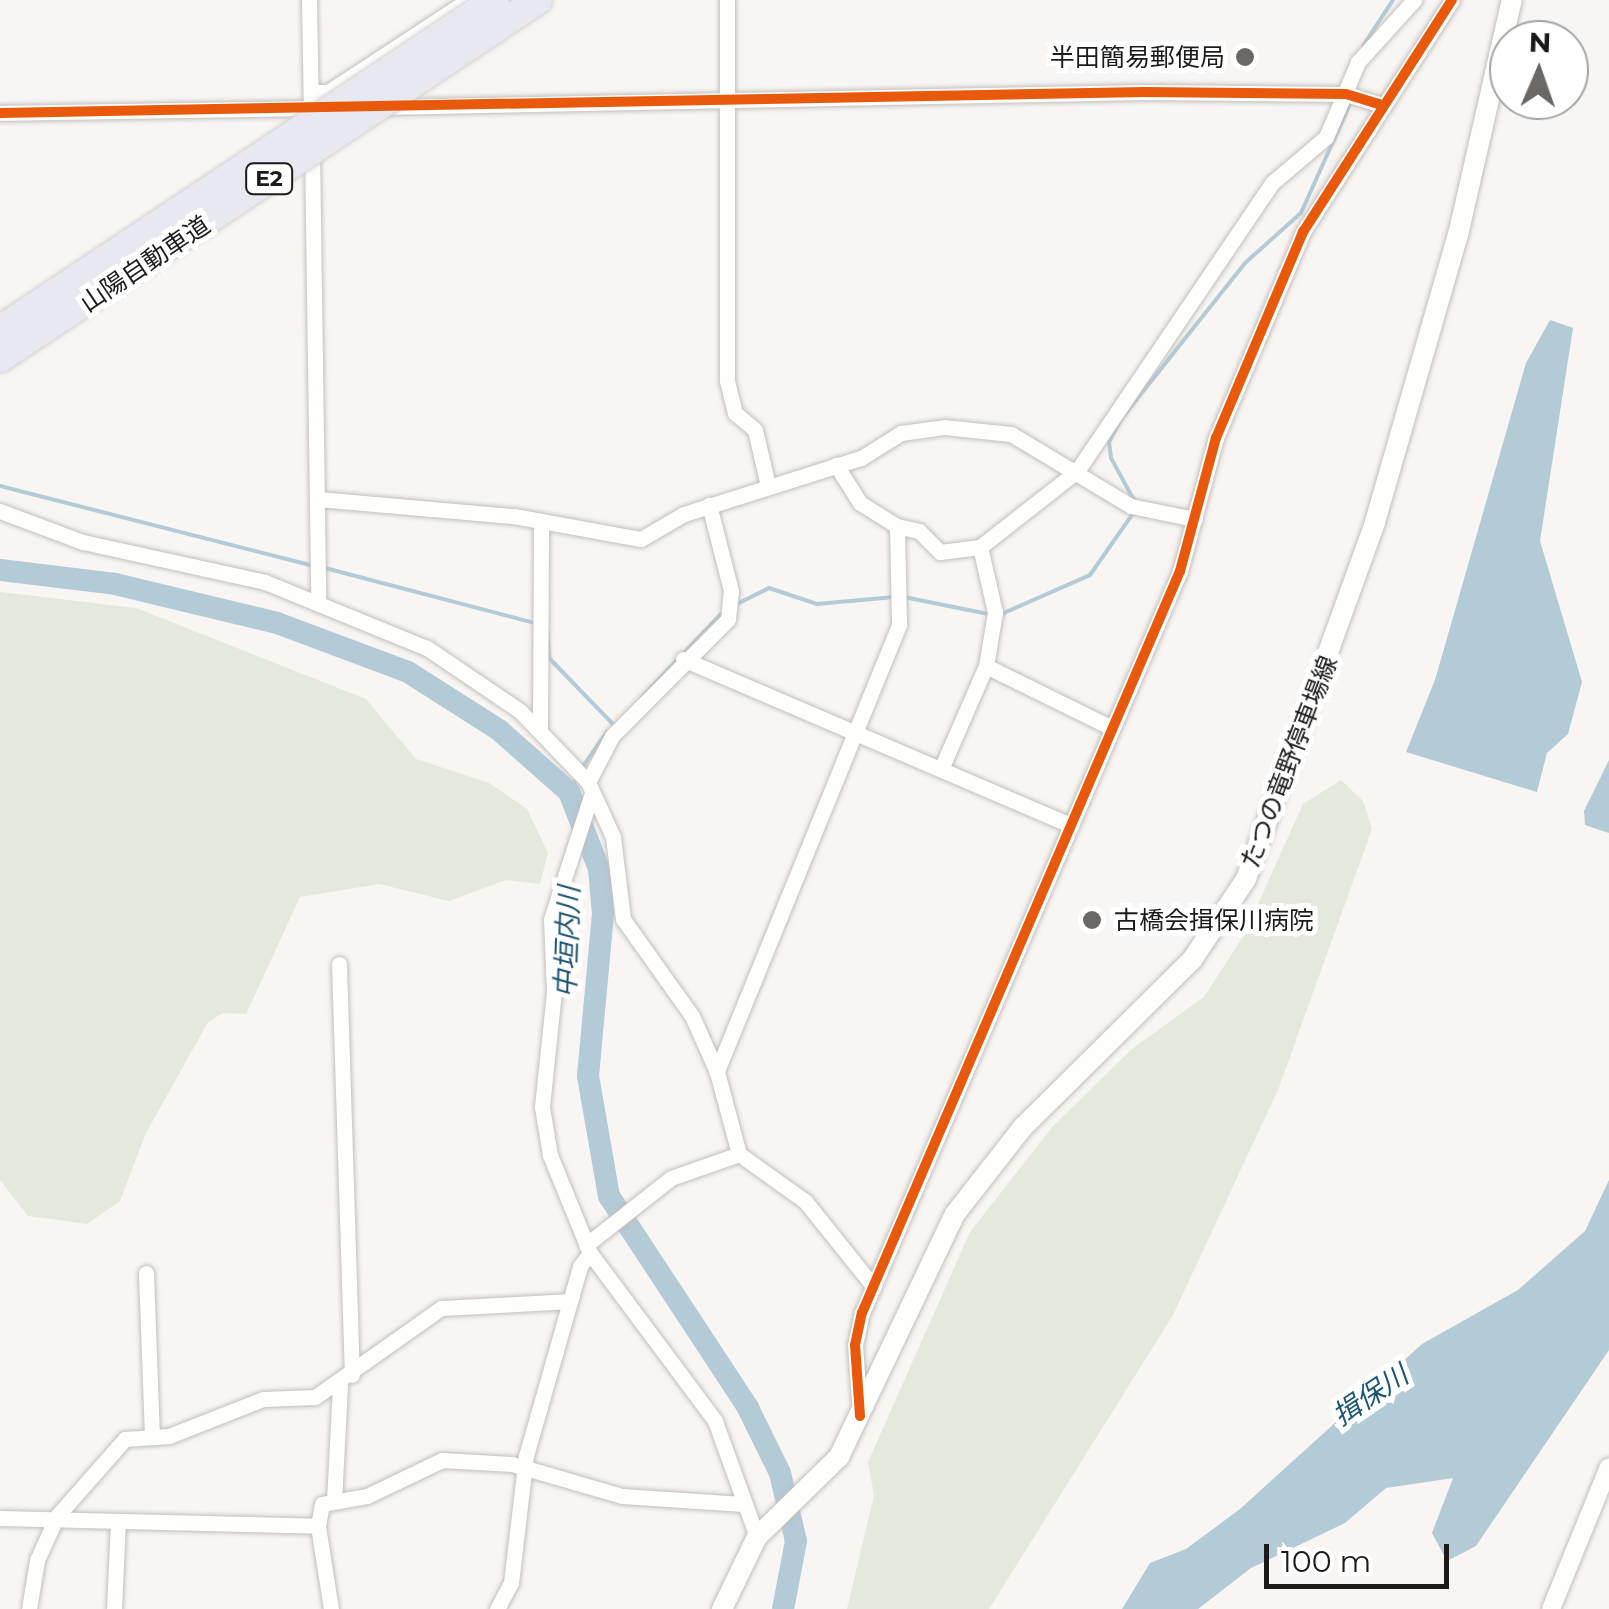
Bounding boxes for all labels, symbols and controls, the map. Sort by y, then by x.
north arrow [1489,20,1589,120]
text: N [1528,25,1552,59]
place label: 半田簡易郵便局 [1050,42,1225,72]
marker: 半田簡易郵便局 [1234,46,1256,68]
road number: E2 [244,162,294,196]
street label: 山陽自動車道 [74,210,216,318]
street label: たつの竜野停車場線 [1235,652,1343,872]
water label: 中垣内川 [548,885,586,999]
place label: 古橋会揖保川病院 [1114,905,1314,935]
marker: 古橋会揖保川病院 [1079,907,1105,933]
water label: 揖保川 [1326,1358,1414,1432]
scale bar [1269,1524,1454,1586]
text: 100 m [1281,1543,1371,1580]

